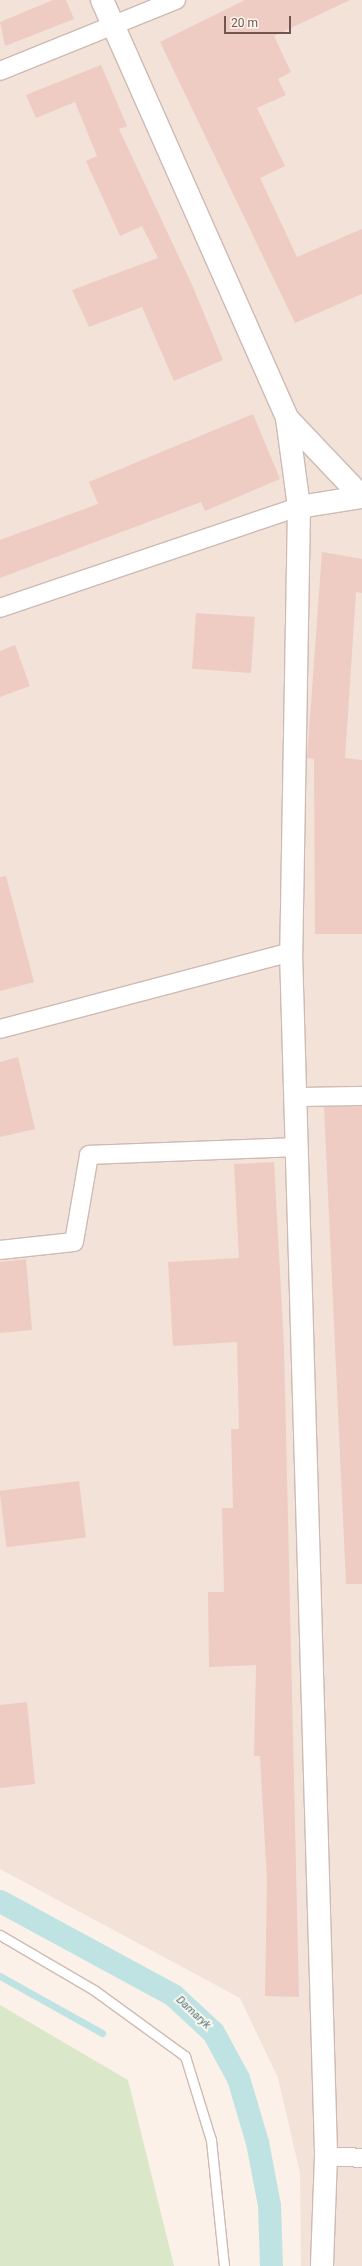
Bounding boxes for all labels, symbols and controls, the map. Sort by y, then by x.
scale bar [226,8,293,34]
text: 20 m [231,16,258,30]
water label: Damaryk [173,1994,213,2032]

